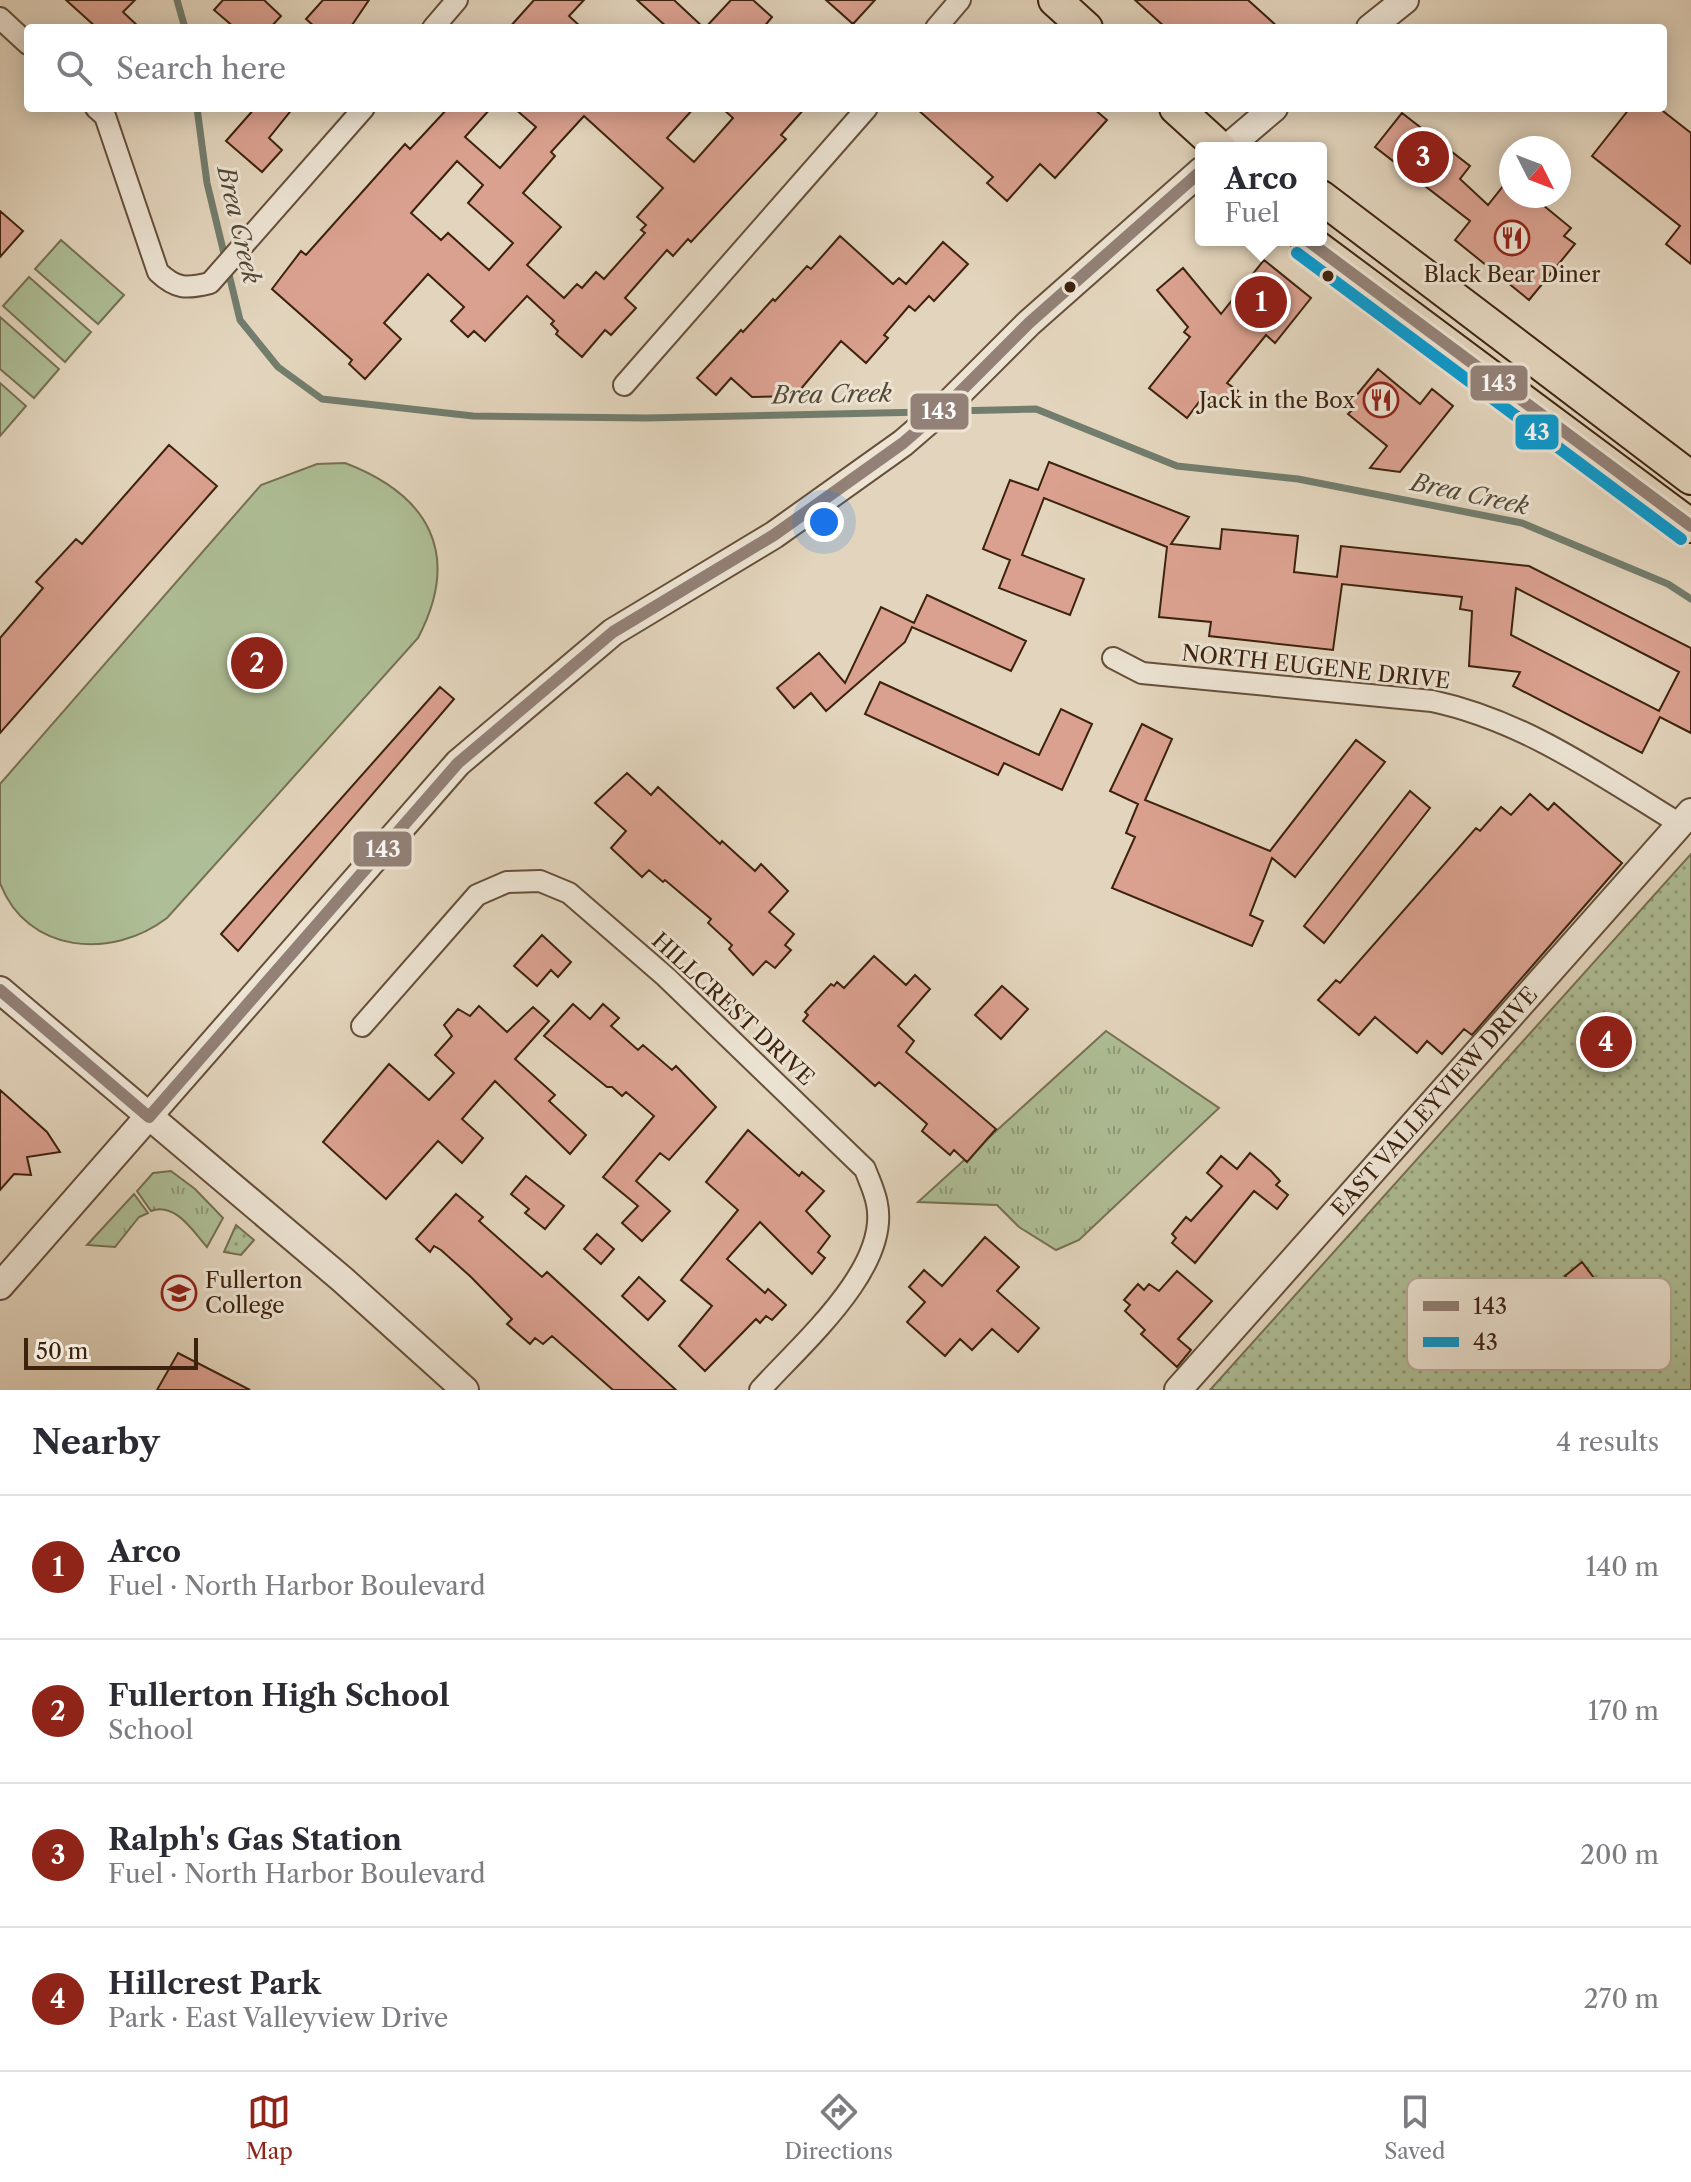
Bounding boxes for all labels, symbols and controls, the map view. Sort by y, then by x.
search box [24,24,1667,112]
icon: search [52,46,96,90]
text: Search here [116,50,286,87]
pin: 3 [1397,127,1449,187]
north arrow [1499,136,1571,208]
popup [1195,142,1327,246]
text: Arco [1224,160,1298,197]
water label: Brea Creek [211,161,267,287]
text: Fuel [1224,197,1280,229]
restaurant icon: Black Bear Diner [1493,219,1531,257]
place label: Black Bear Diner [1424,261,1600,288]
unlabelled marker [1320,268,1336,284]
pin: 1 [1235,272,1287,332]
unlabelled marker [1062,279,1078,295]
line badge: 143 [1469,364,1529,402]
text: 143 [1481,370,1517,397]
water label: Brea Creek [770,378,893,410]
restaurant icon: Jack in the Box [1362,381,1400,419]
place label: Jack in the Box [1196,387,1355,414]
line badge: 143 [909,392,970,431]
text: 143 [921,398,957,425]
line badge: 43 [1514,413,1560,451]
text: 43 [1524,419,1550,446]
water label: Brea Creek [1406,467,1532,521]
your location [804,502,844,542]
pin: 2 [231,633,283,693]
street label: NORTH EUGENE DRIVE [1180,639,1452,695]
line badge: 143 [352,830,413,868]
text: 143 [365,836,401,863]
street label: HILLCREST DRIVE [646,927,820,1091]
street label: EAST VALLEYVIEW DRIVE [1325,981,1543,1221]
pin: 4 [1580,1012,1632,1072]
place label: Fullerton College [205,1267,303,1319]
school or university icon: Fullerton College [160,1274,198,1312]
legend [1407,1278,1671,1370]
text: 143 [1473,1293,1507,1320]
text: 43 [1473,1329,1498,1356]
scale bar [24,1334,198,1370]
text: 50 m [36,1338,88,1365]
text: Nearby [32,1421,160,1463]
text: 4 results [1556,1426,1659,1458]
text: Arco [108,1533,181,1570]
text: 1 [52,1551,64,1583]
text: 140 m [1585,1551,1659,1583]
text: Fuel · North Harbor Boulevard [108,1570,486,1602]
text: Fullerton High School [108,1677,450,1714]
text: 2 [50,1695,66,1727]
text: 170 m [1588,1695,1659,1727]
text: School [108,1714,193,1746]
text: Ralph's Gas Station [108,1821,402,1858]
text: 3 [51,1839,65,1871]
text: 200 m [1580,1839,1659,1871]
text: Fuel · North Harbor Boulevard [108,1858,486,1890]
text: Hillcrest Park [108,1965,321,2002]
text: 4 [50,1983,66,2015]
text: 270 m [1584,1983,1659,2015]
text: Park · East Valleyview Drive [108,2002,448,2034]
tab: Map [246,2090,293,2165]
tab: Directions [784,2090,893,2165]
tab: Saved [1384,2090,1445,2165]

